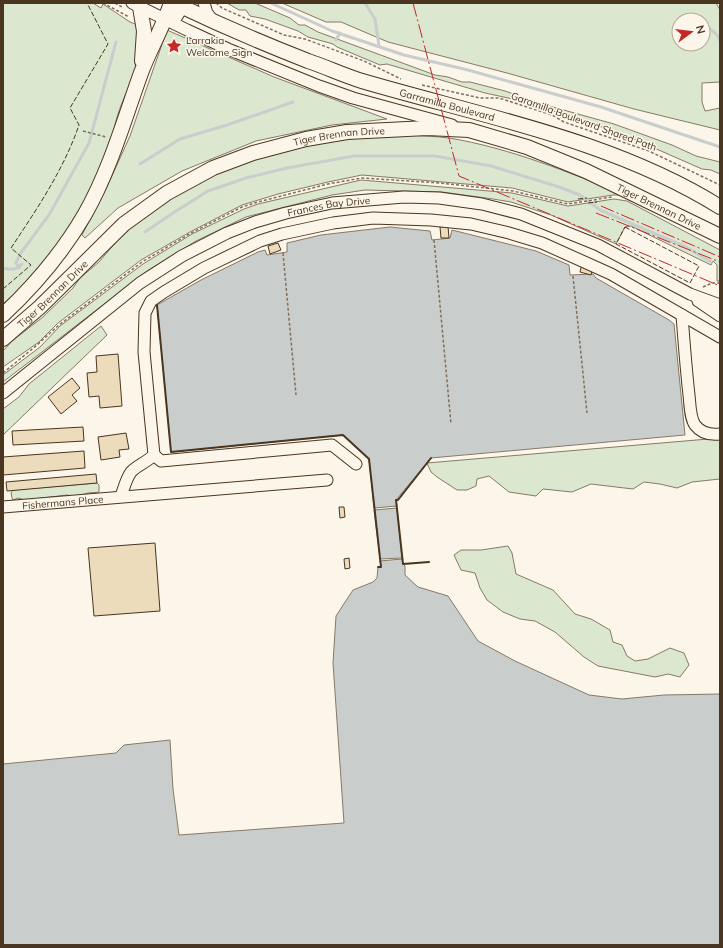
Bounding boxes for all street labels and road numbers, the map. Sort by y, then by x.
street label: Garramilla Boulevard [398,86,496,124]
street label: Garamilla Boulevard Shared Path [509,89,659,154]
street label: Tiger Brennan Drive [292,124,385,149]
street label: Tiger Brennan Drive [614,181,703,233]
street label: Frances Bay Drive [286,194,371,220]
street label: Tiger Brennan Drive [15,258,91,331]
street label: Fishermans Place [22,493,104,512]

